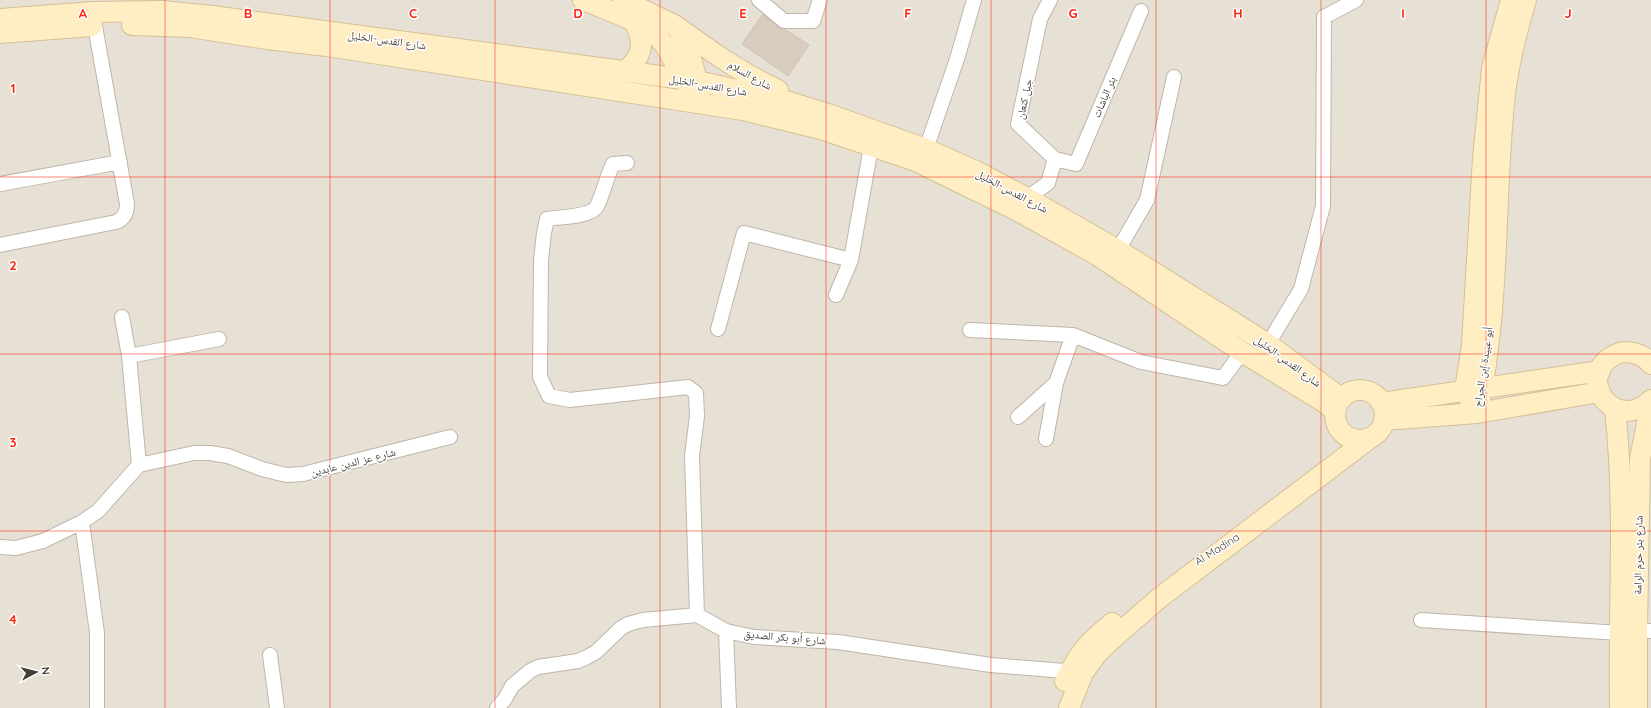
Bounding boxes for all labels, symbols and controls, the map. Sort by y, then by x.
text: A [79,5,88,21]
text: B [244,5,252,21]
text: C [409,5,417,21]
text: D [573,5,583,21]
text: E [739,5,747,21]
text: F [904,5,912,21]
text: G [1068,5,1078,21]
text: H [1233,5,1243,21]
text: I [1401,5,1405,21]
text: J [1564,5,1572,21]
street label: شارع القدس-الخليل [347,28,427,52]
street label: شارع السلام [726,57,774,93]
street label: شارع القدس-الخليل [668,71,748,99]
street label: بئر الباشات [1089,74,1119,120]
street label: جبل كنعان [1013,77,1035,121]
text: 1 [10,80,16,96]
street label: شارع القدس-الخليل [974,166,1050,216]
text: 2 [9,257,17,273]
street label: أبو عبيدة إبن الجراح [1470,326,1496,408]
street label: شارع القدس-الخليل [1252,332,1324,390]
text: 3 [10,434,17,450]
street label: شارع عز الدين عابدين [309,445,397,479]
street label: شارع بئر حرم الرامة [1630,515,1646,595]
street label: Al Madina [1192,530,1242,568]
text: 4 [9,611,17,627]
street label: شارع أبو بكر الصديق [743,626,827,648]
north arrow [16,652,56,692]
text: N [38,666,53,676]

